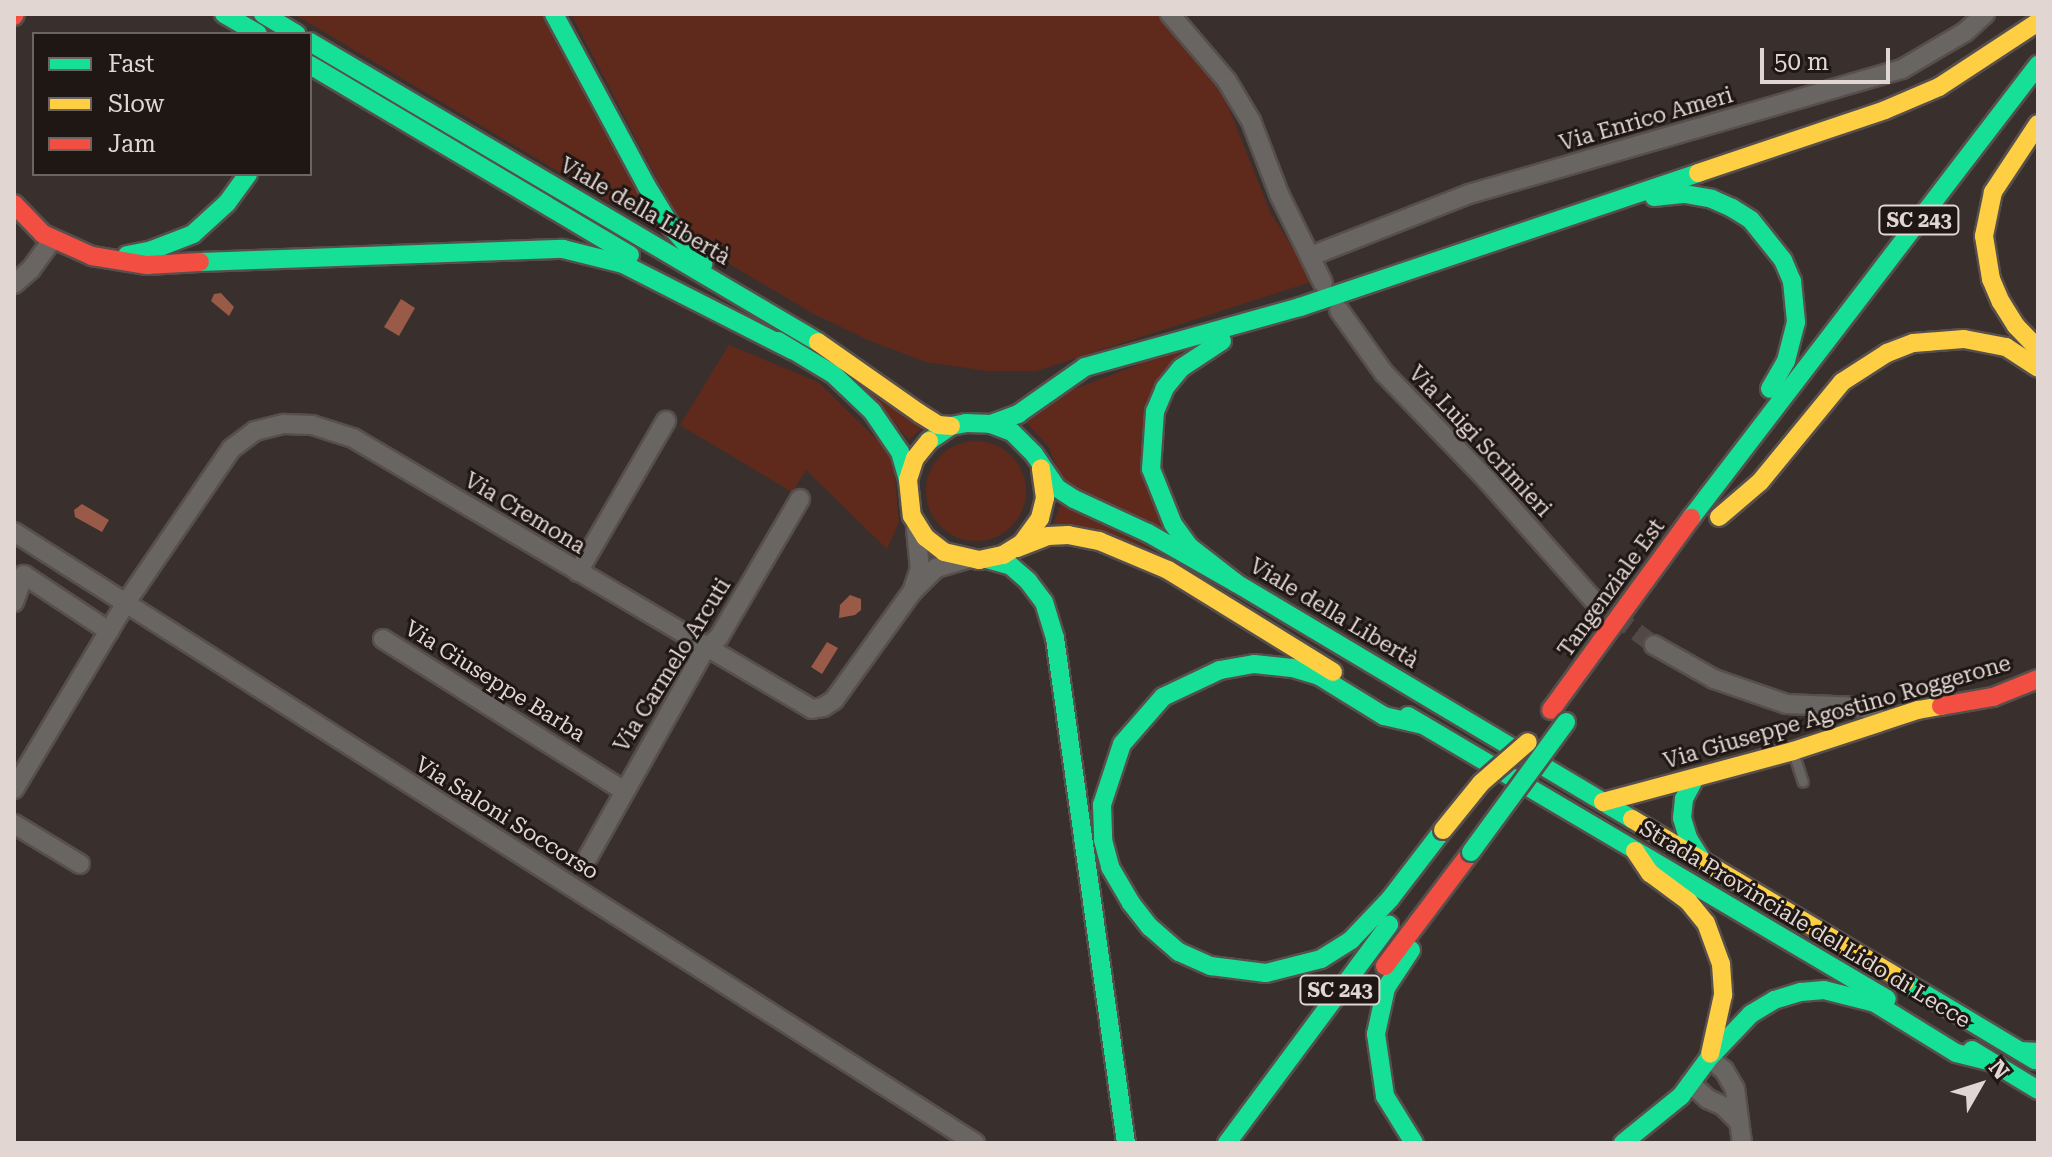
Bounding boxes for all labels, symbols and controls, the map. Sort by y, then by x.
legend [32,32,312,176]
scale bar [1764,32,1894,82]
text: 50 m [1774,48,1829,76]
text: Fast [108,50,155,78]
street label: Via Enrico Ameri [1556,82,1736,156]
text: Slow [108,90,164,118]
text: Jam [108,130,156,158]
street label: Viale della Libertà [555,152,735,270]
road number: SC 243 [1877,204,1961,236]
street label: Via Luigi Scrimieri [1403,360,1557,522]
street label: Via Cremona [460,467,590,559]
street label: Tangenziale Est [1552,514,1670,662]
street label: Viale della Libertà [1245,552,1423,674]
street label: Via Carmelo Arcuti [608,573,736,757]
street label: Via Giuseppe Barba [400,615,590,747]
street label: Via Giuseppe Agostino Roggerone [1660,650,2014,774]
street label: Via Saloni Soccorso [410,751,604,885]
street label: Strada Provinciale del Lido di Lecce [1635,815,1975,1033]
road number: SC 243 [1298,974,1382,1006]
north arrow [1940,1045,2020,1125]
text: N [1984,1055,2014,1084]

